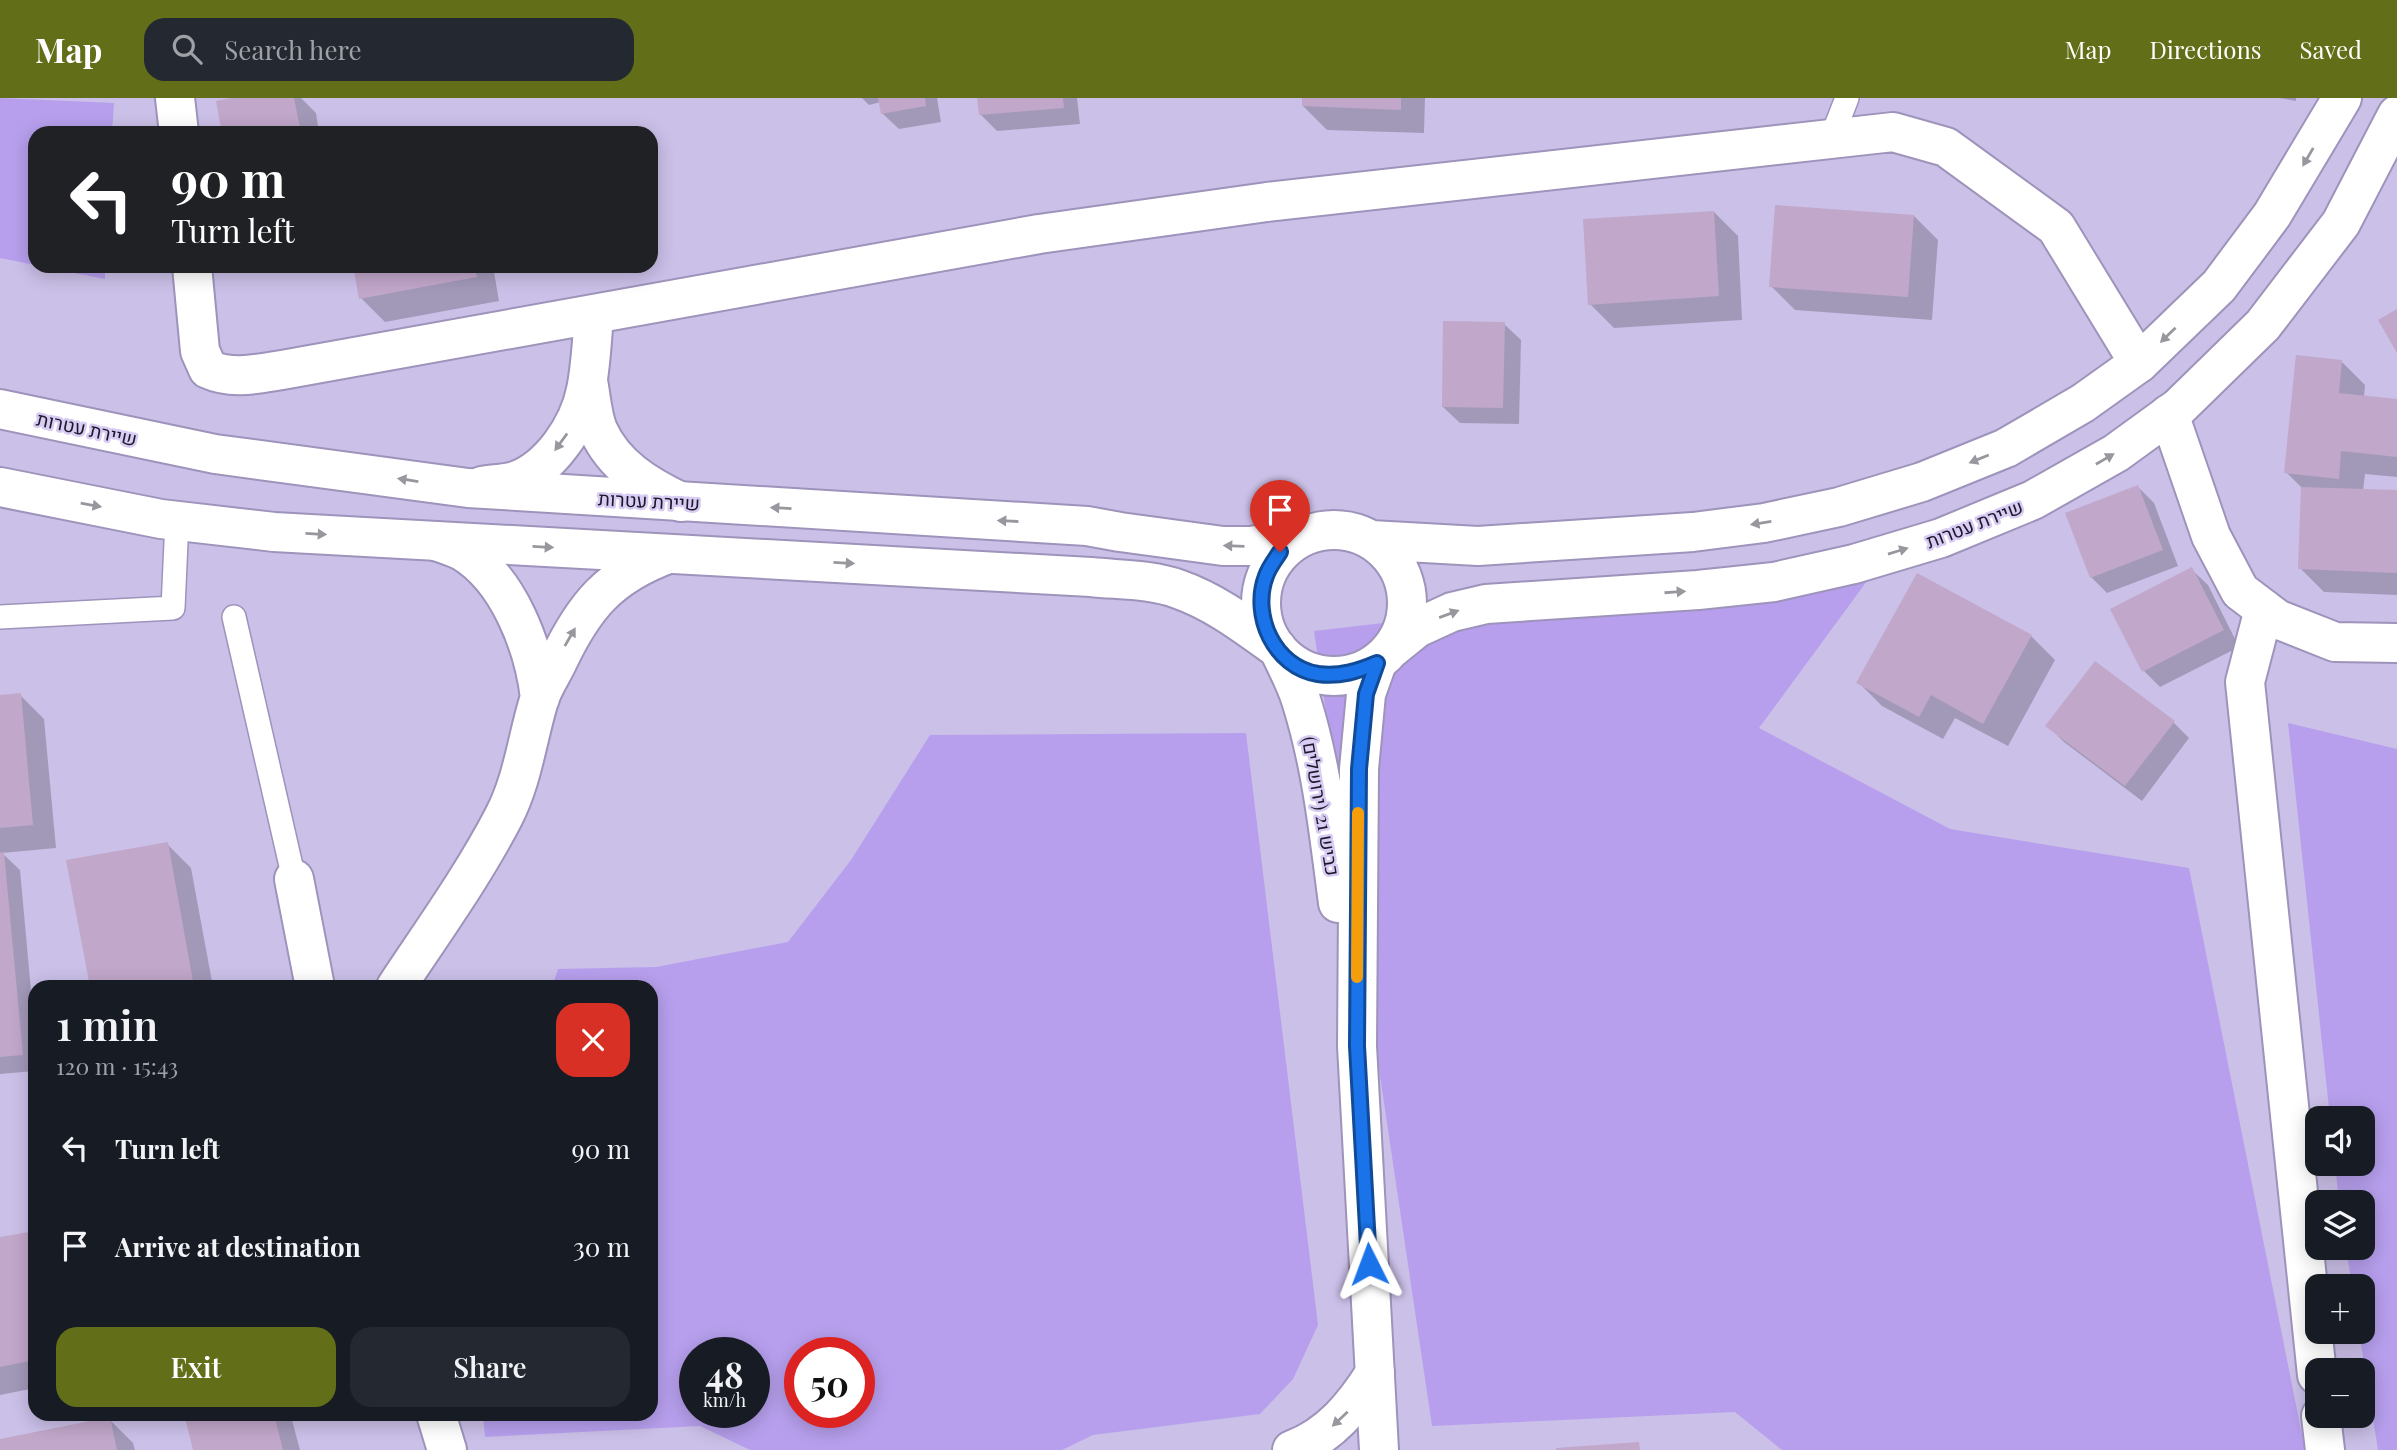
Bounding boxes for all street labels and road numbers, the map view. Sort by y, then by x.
street label: שיירת עטרות [34,405,140,451]
street label: שיירת עטרות [597,484,701,516]
street label: שיירת עטרות [1922,493,2026,553]
street label: כביש 21 (ירושלים) [1297,734,1347,878]

